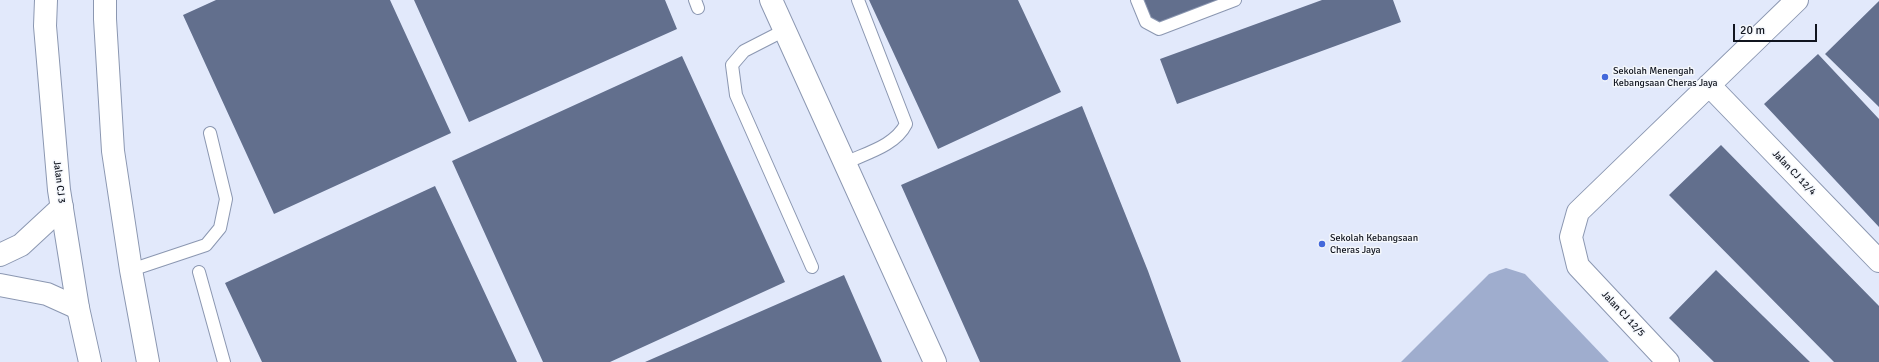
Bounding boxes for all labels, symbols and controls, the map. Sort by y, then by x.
scale bar [1735,16,1819,42]
text: 20 m [1740,23,1765,38]
place label: Sekolah Menengah Kebangsaan Cheras Jaya [1613,65,1718,88]
marker: Sekolah Menengah Kebangsaan Cheras Jaya [1600,72,1610,82]
street label: Jalan CJ 12/4 [1770,148,1818,198]
street label: Jalan CJ 3 [50,160,68,204]
place label: Sekolah Kebangsaan Cheras Jaya [1330,232,1418,256]
marker: Sekolah Kebangsaan Cheras Jaya [1317,239,1327,249]
street label: Jalan CJ 12/5 [1599,289,1647,339]

